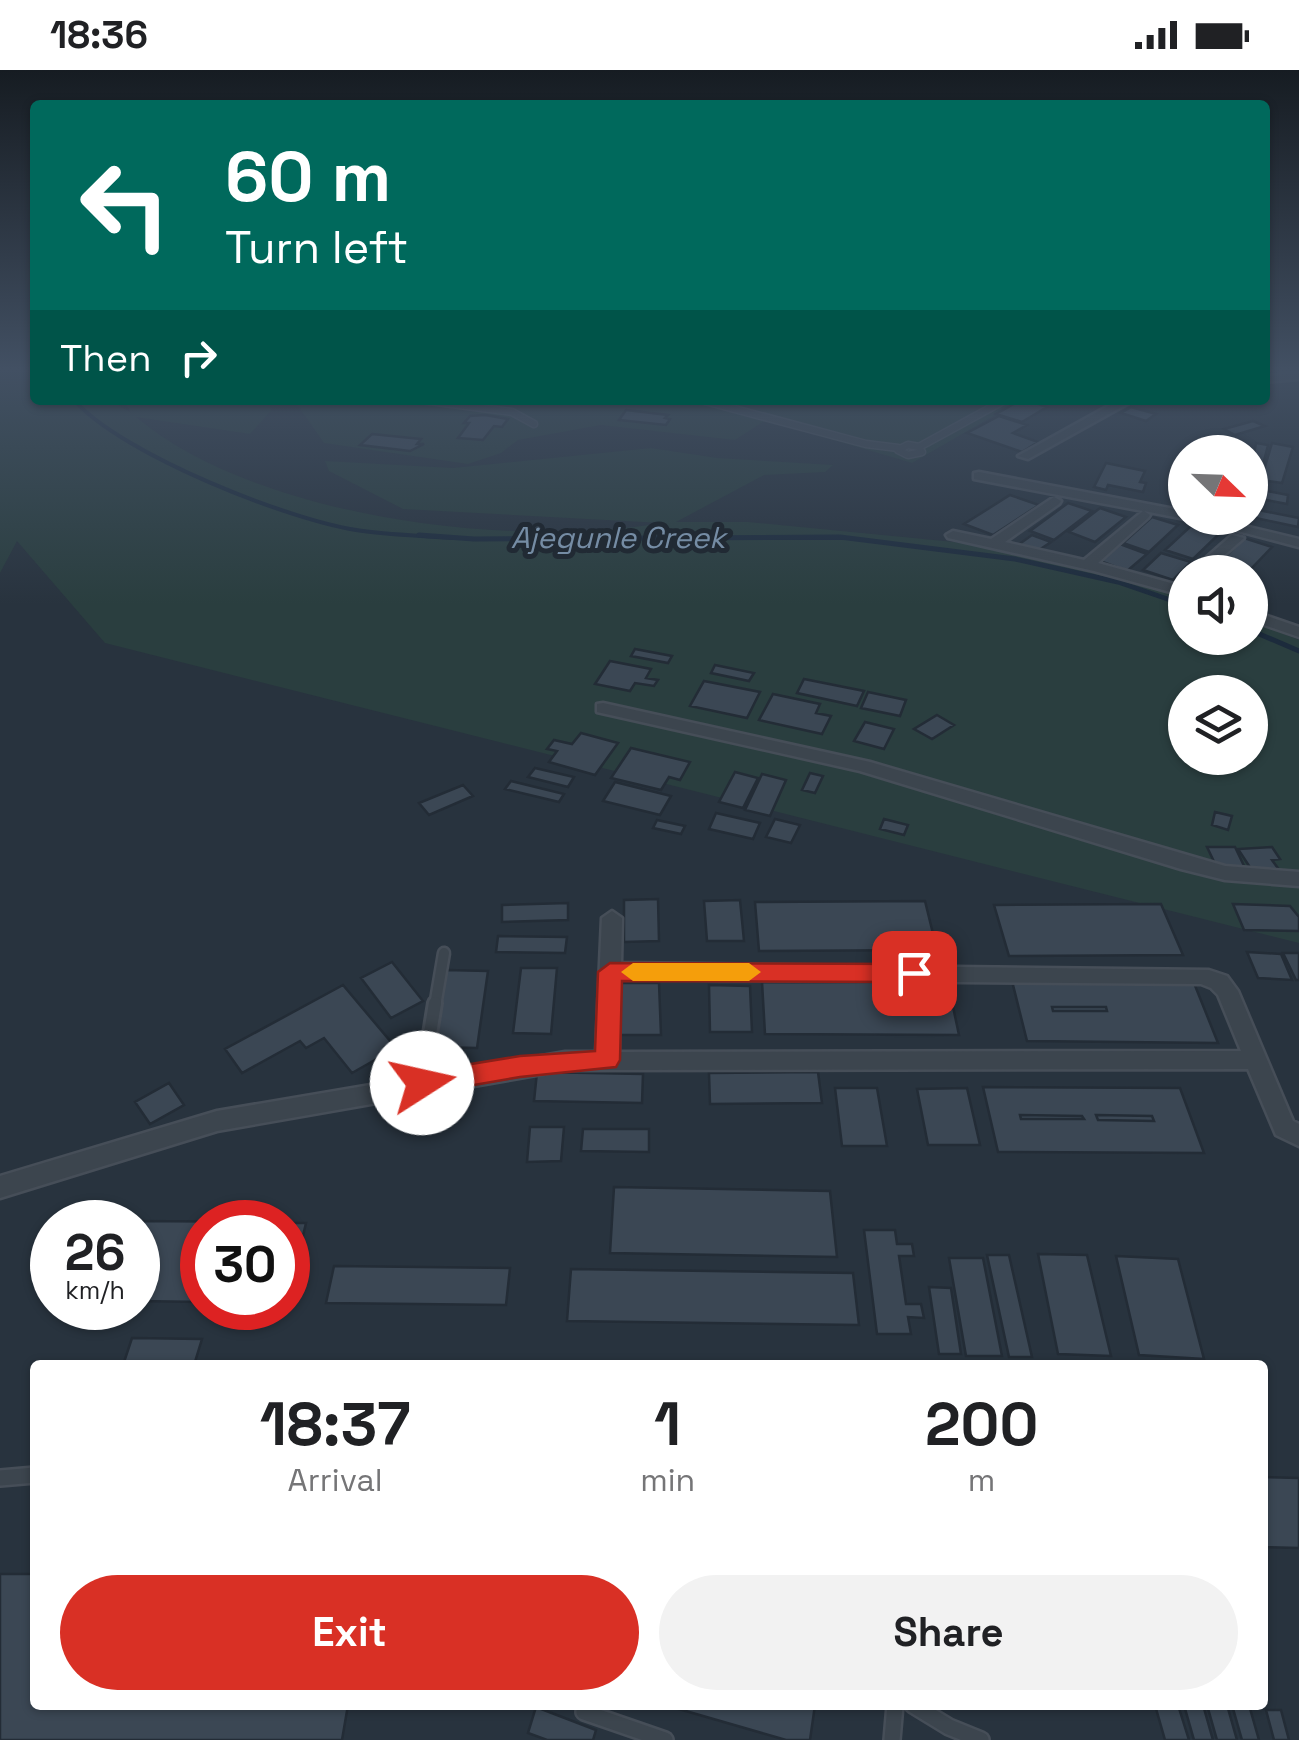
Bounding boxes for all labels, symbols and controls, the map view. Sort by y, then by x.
text: 18:36 [50,11,148,59]
text: 60 m [225,132,391,221]
icon: left [60,140,190,270]
text: Turn left [225,219,408,276]
icon: right [171,330,226,385]
text: Then [60,334,151,382]
north arrow [1168,435,1268,535]
map controls [1168,435,1268,775]
water label: Ajegunle Creek [511,518,728,557]
button: sound [1168,555,1268,655]
button: layers [1168,675,1268,775]
pin [872,931,957,1016]
icon: arrive [887,946,942,1001]
position arrow [370,1031,474,1135]
speed limit sign: 30 [180,1200,310,1330]
text: 26 [65,1221,125,1285]
text: km/h [65,1274,125,1306]
text: 18:37 [260,1386,410,1463]
text: 1 [654,1386,681,1463]
text: 200 [925,1386,1038,1463]
text: Arrival [288,1460,383,1500]
text: min [640,1460,695,1500]
text: m [968,1460,995,1500]
button: Exit [60,1575,639,1690]
button: Share [659,1575,1238,1690]

